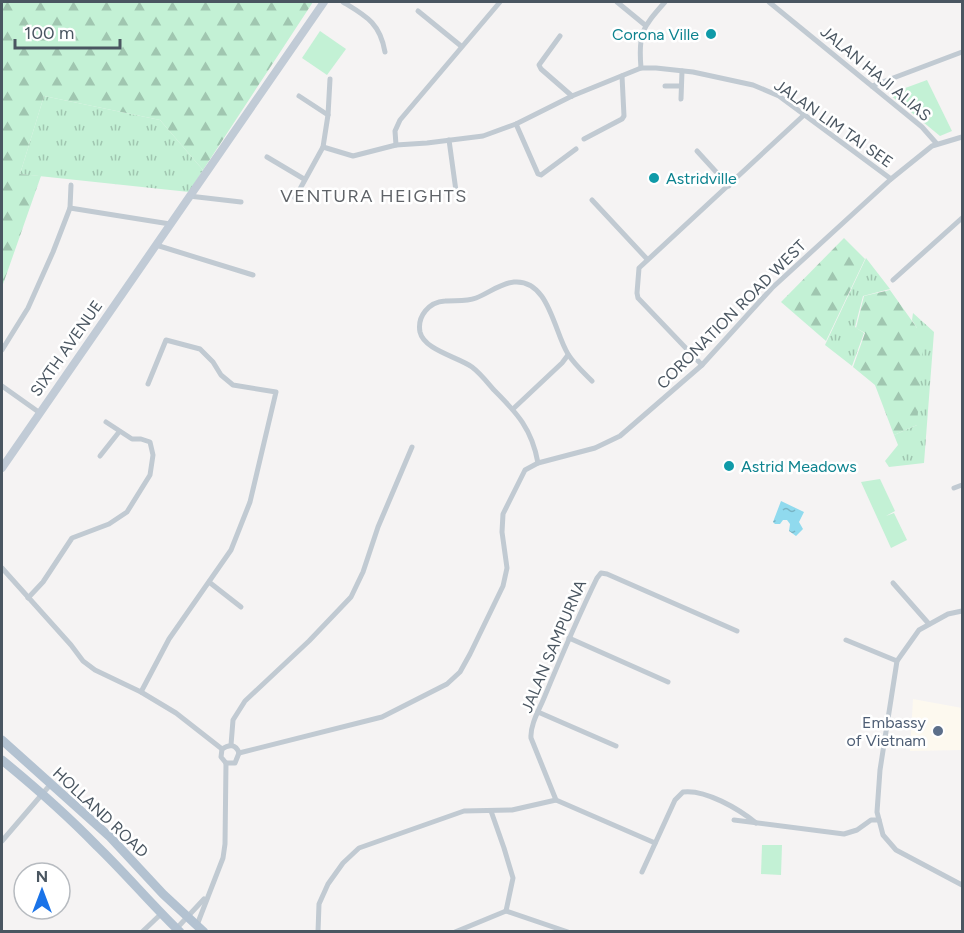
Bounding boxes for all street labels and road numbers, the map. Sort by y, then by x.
street label: JALAN HAJI ALIAS [817,22,935,125]
street label: JALAN LIM TAI SEE [771,75,897,171]
street label: CORONATION ROAD WEST [653,236,810,393]
street label: SIXTH AVENUE [26,297,107,400]
street label: JALAN SAMPURNA [517,577,590,716]
street label: HOLLAND ROAD [49,763,152,861]

